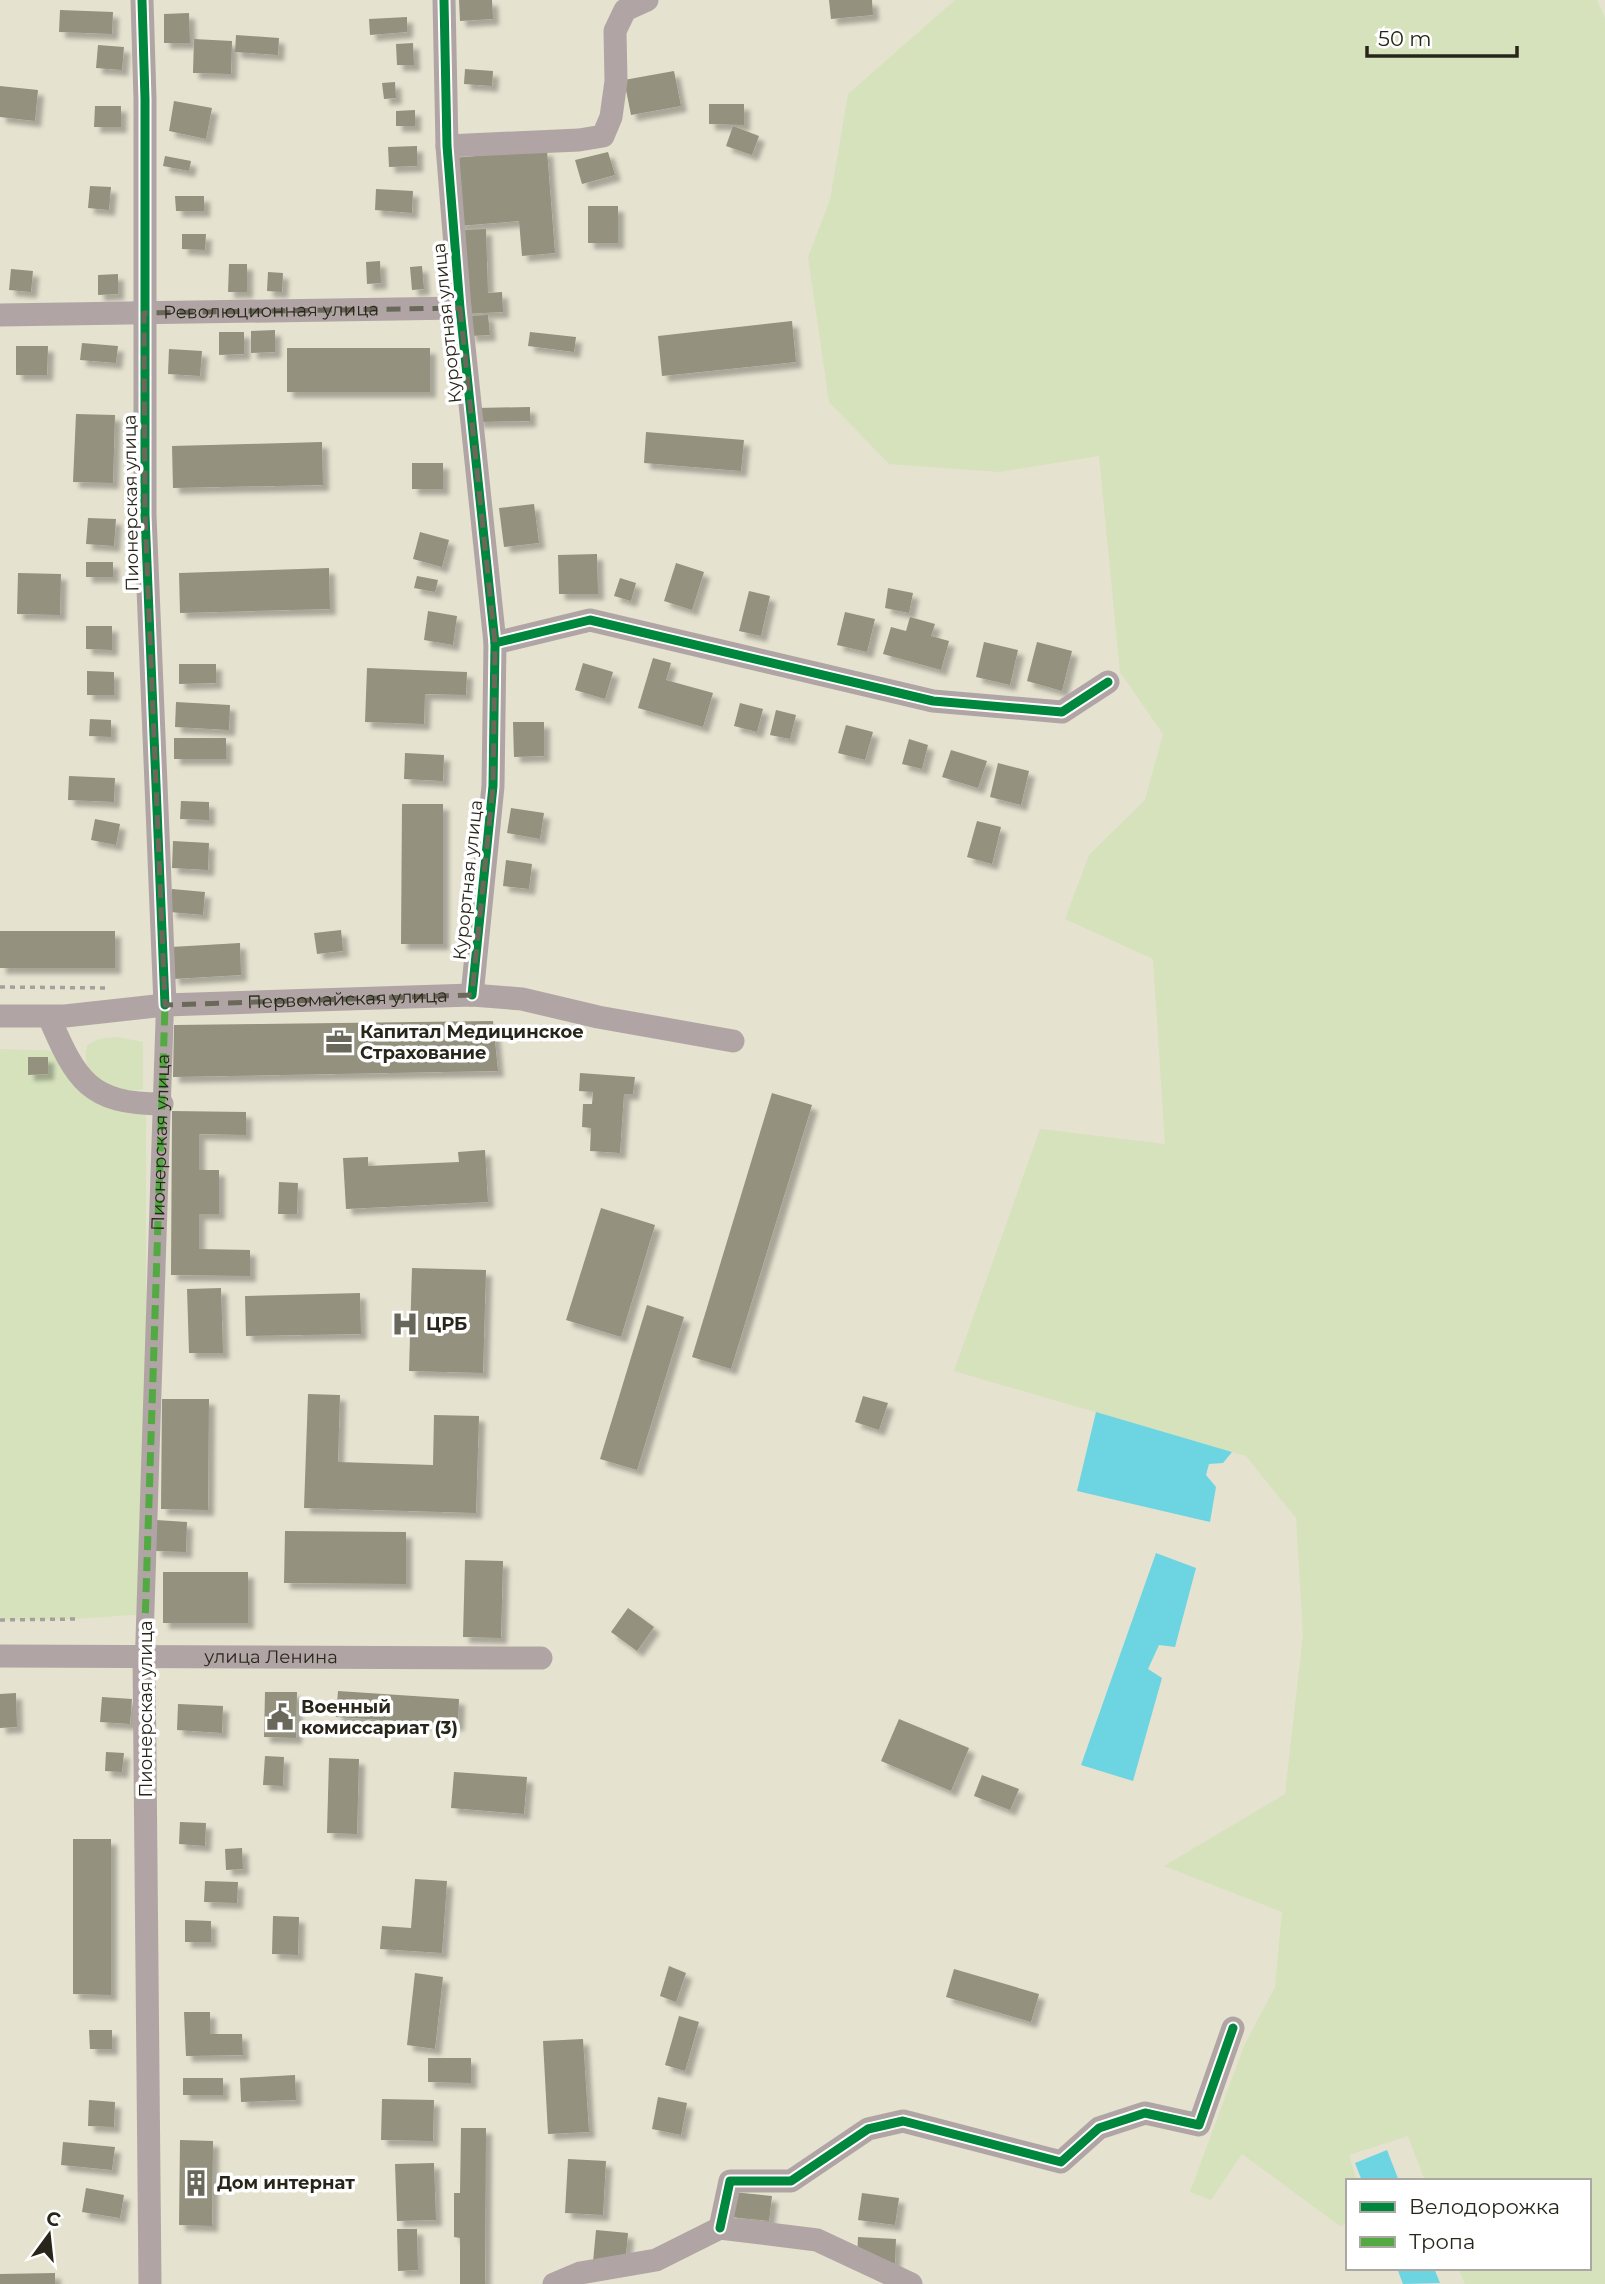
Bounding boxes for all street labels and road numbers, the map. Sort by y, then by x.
street label: Курортная улица [428,242,466,404]
street label: Революционная улица [163,298,379,324]
street label: Пионерская улица [118,414,144,592]
street label: Курортная улица [449,799,487,961]
street label: Первомайская улица [247,985,448,1013]
street label: Пионерская улица [147,1053,174,1231]
street label: Пионерская улица [135,1620,157,1798]
street label: улица Ленина [203,1646,338,1668]

